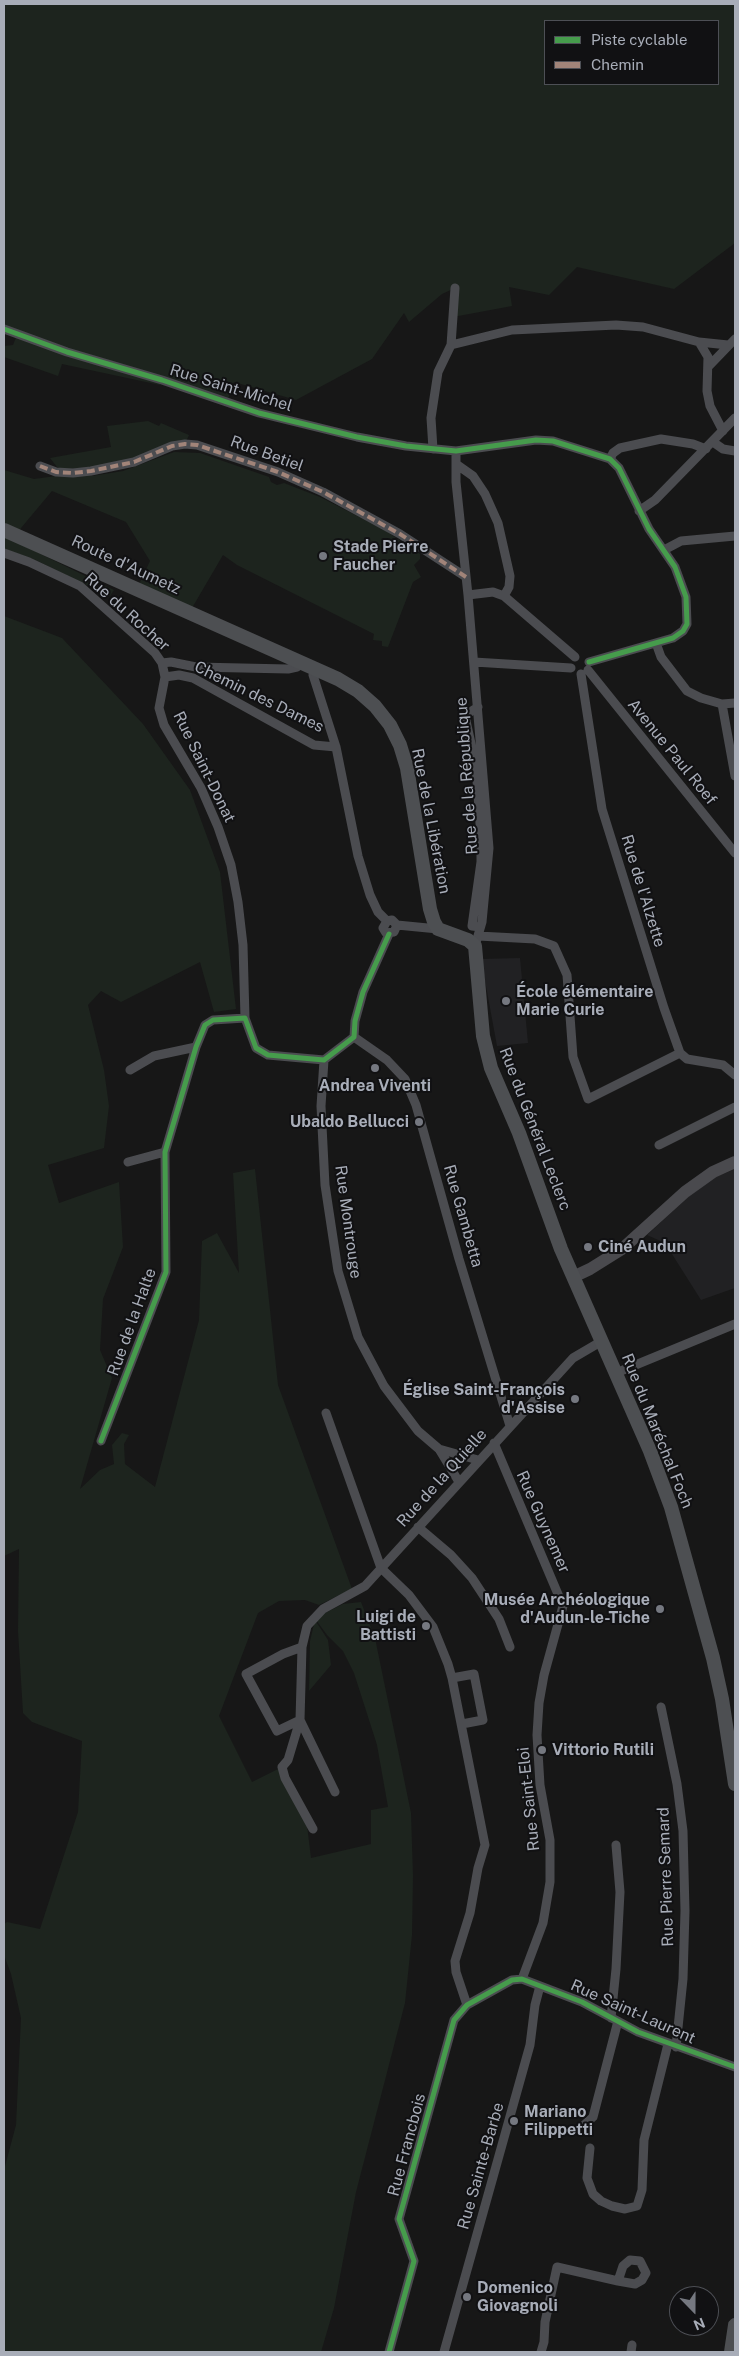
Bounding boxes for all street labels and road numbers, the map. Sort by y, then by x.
street label: Rue Saint-Michel [167,360,295,416]
street label: Rue Betiel [228,432,306,476]
street label: Route d'Aumetz [68,531,184,599]
street label: Rue du Rocher [80,569,174,655]
street label: Chemin des Dames [191,657,327,737]
street label: Avenue Paul Roef [623,695,721,809]
street label: Rue de la République [452,697,482,855]
street label: Rue Saint-Donat [169,708,239,826]
street label: Rue de la Libération [407,747,455,895]
street label: Rue de l'Alzette [617,832,669,950]
street label: Rue du Général Leclerc [495,1045,575,1213]
street label: Rue Gambetta [439,1162,487,1270]
street label: Rue Montrouge [331,1164,365,1280]
street label: Rue de la Halte [104,1265,160,1379]
street label: Rue du Maréchal Foch [617,1351,697,1511]
street label: Rue de la Quielle [393,1425,491,1531]
street label: Rue Guynemer [512,1468,574,1576]
street label: Rue Saint-Eloi [514,1746,544,1852]
street label: Rue Pierre Semard [654,1807,678,1947]
street label: Rue Saint-Laurent [568,1976,698,2048]
street label: Rue Francbois [384,2091,430,2199]
street label: Rue Sainte-Barbe [454,2100,508,2232]

